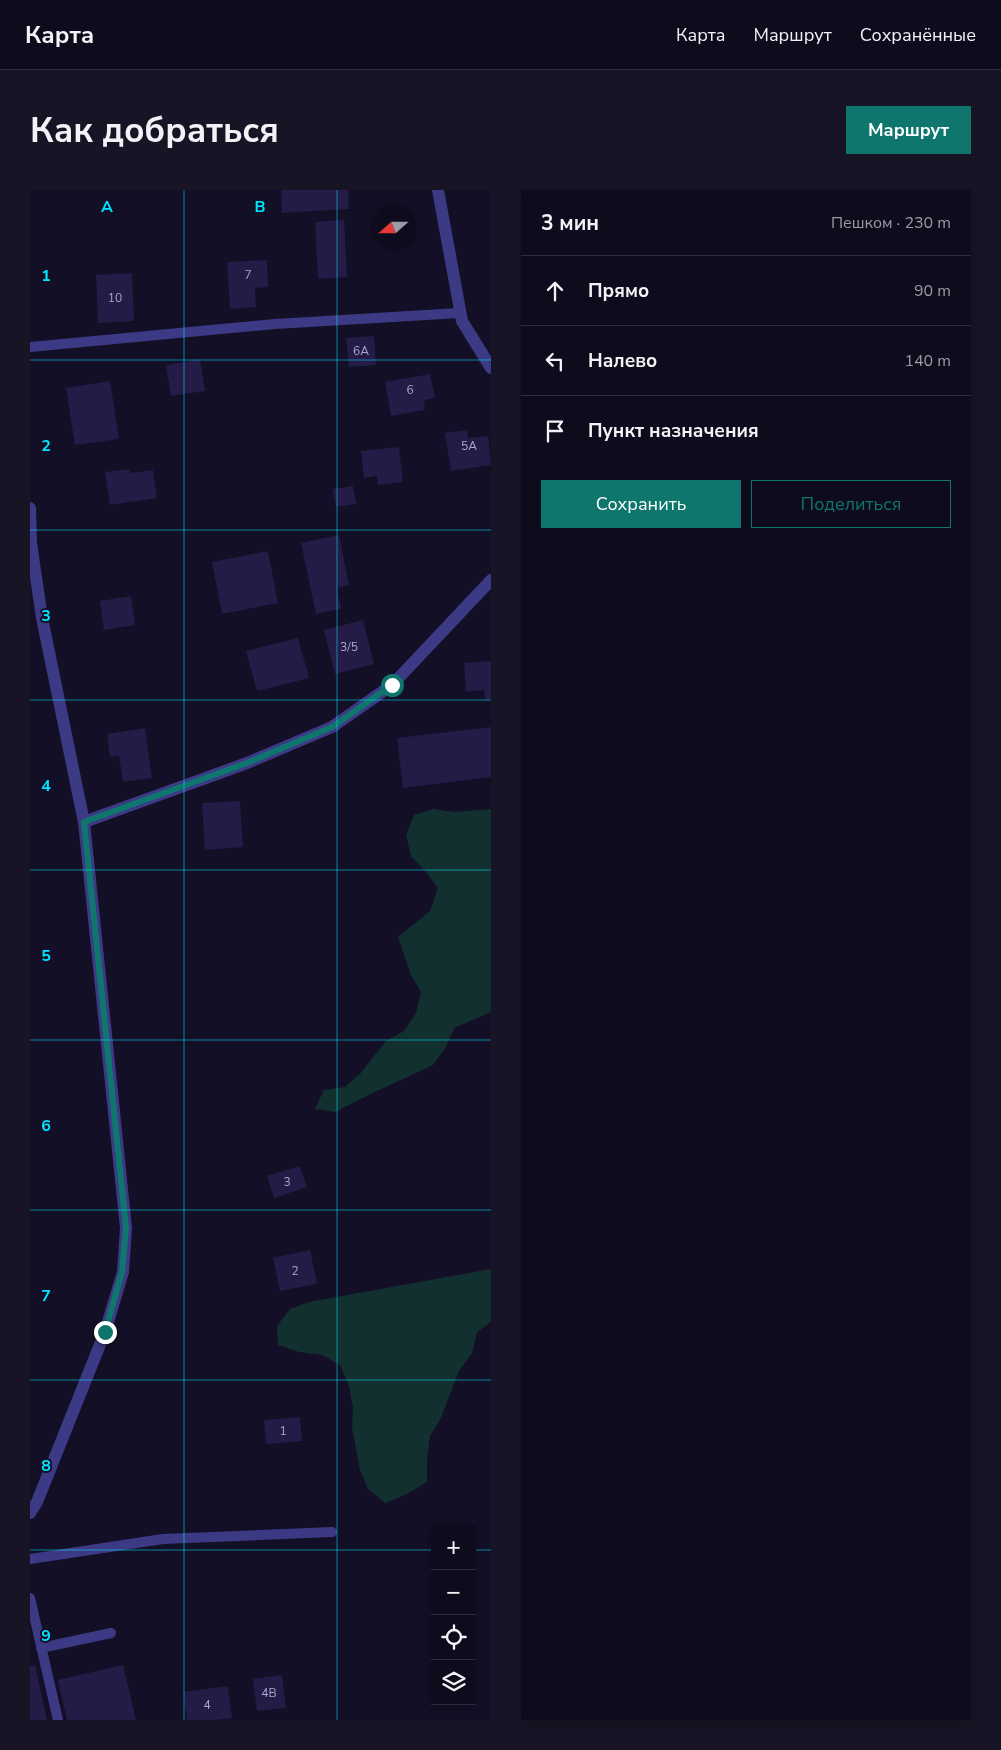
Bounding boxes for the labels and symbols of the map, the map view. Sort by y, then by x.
text: A [101,196,113,218]
text: B [254,196,266,218]
north arrow [371,205,416,250]
text: 1 [41,265,51,287]
house number: 7 [244,267,252,283]
house number: 10 [108,290,122,306]
house number: 6А [353,343,369,359]
house number: 6 [406,382,414,398]
text: 2 [41,435,51,457]
house number: 5А [461,438,477,454]
text: 3 [41,605,51,627]
house number: 3/5 [340,639,358,655]
route start [381,674,404,697]
text: 4 [41,775,51,797]
text: 5 [41,945,51,967]
text: 6 [41,1115,51,1137]
house number: 3 [283,1174,291,1190]
house number: 2 [291,1263,299,1279]
text: 7 [41,1285,51,1307]
route end [94,1321,117,1344]
house number: 1 [279,1423,287,1439]
text: 8 [41,1455,51,1477]
text: 9 [41,1625,51,1647]
house number: 4В [261,1685,277,1701]
house number: 4 [203,1697,211,1713]

